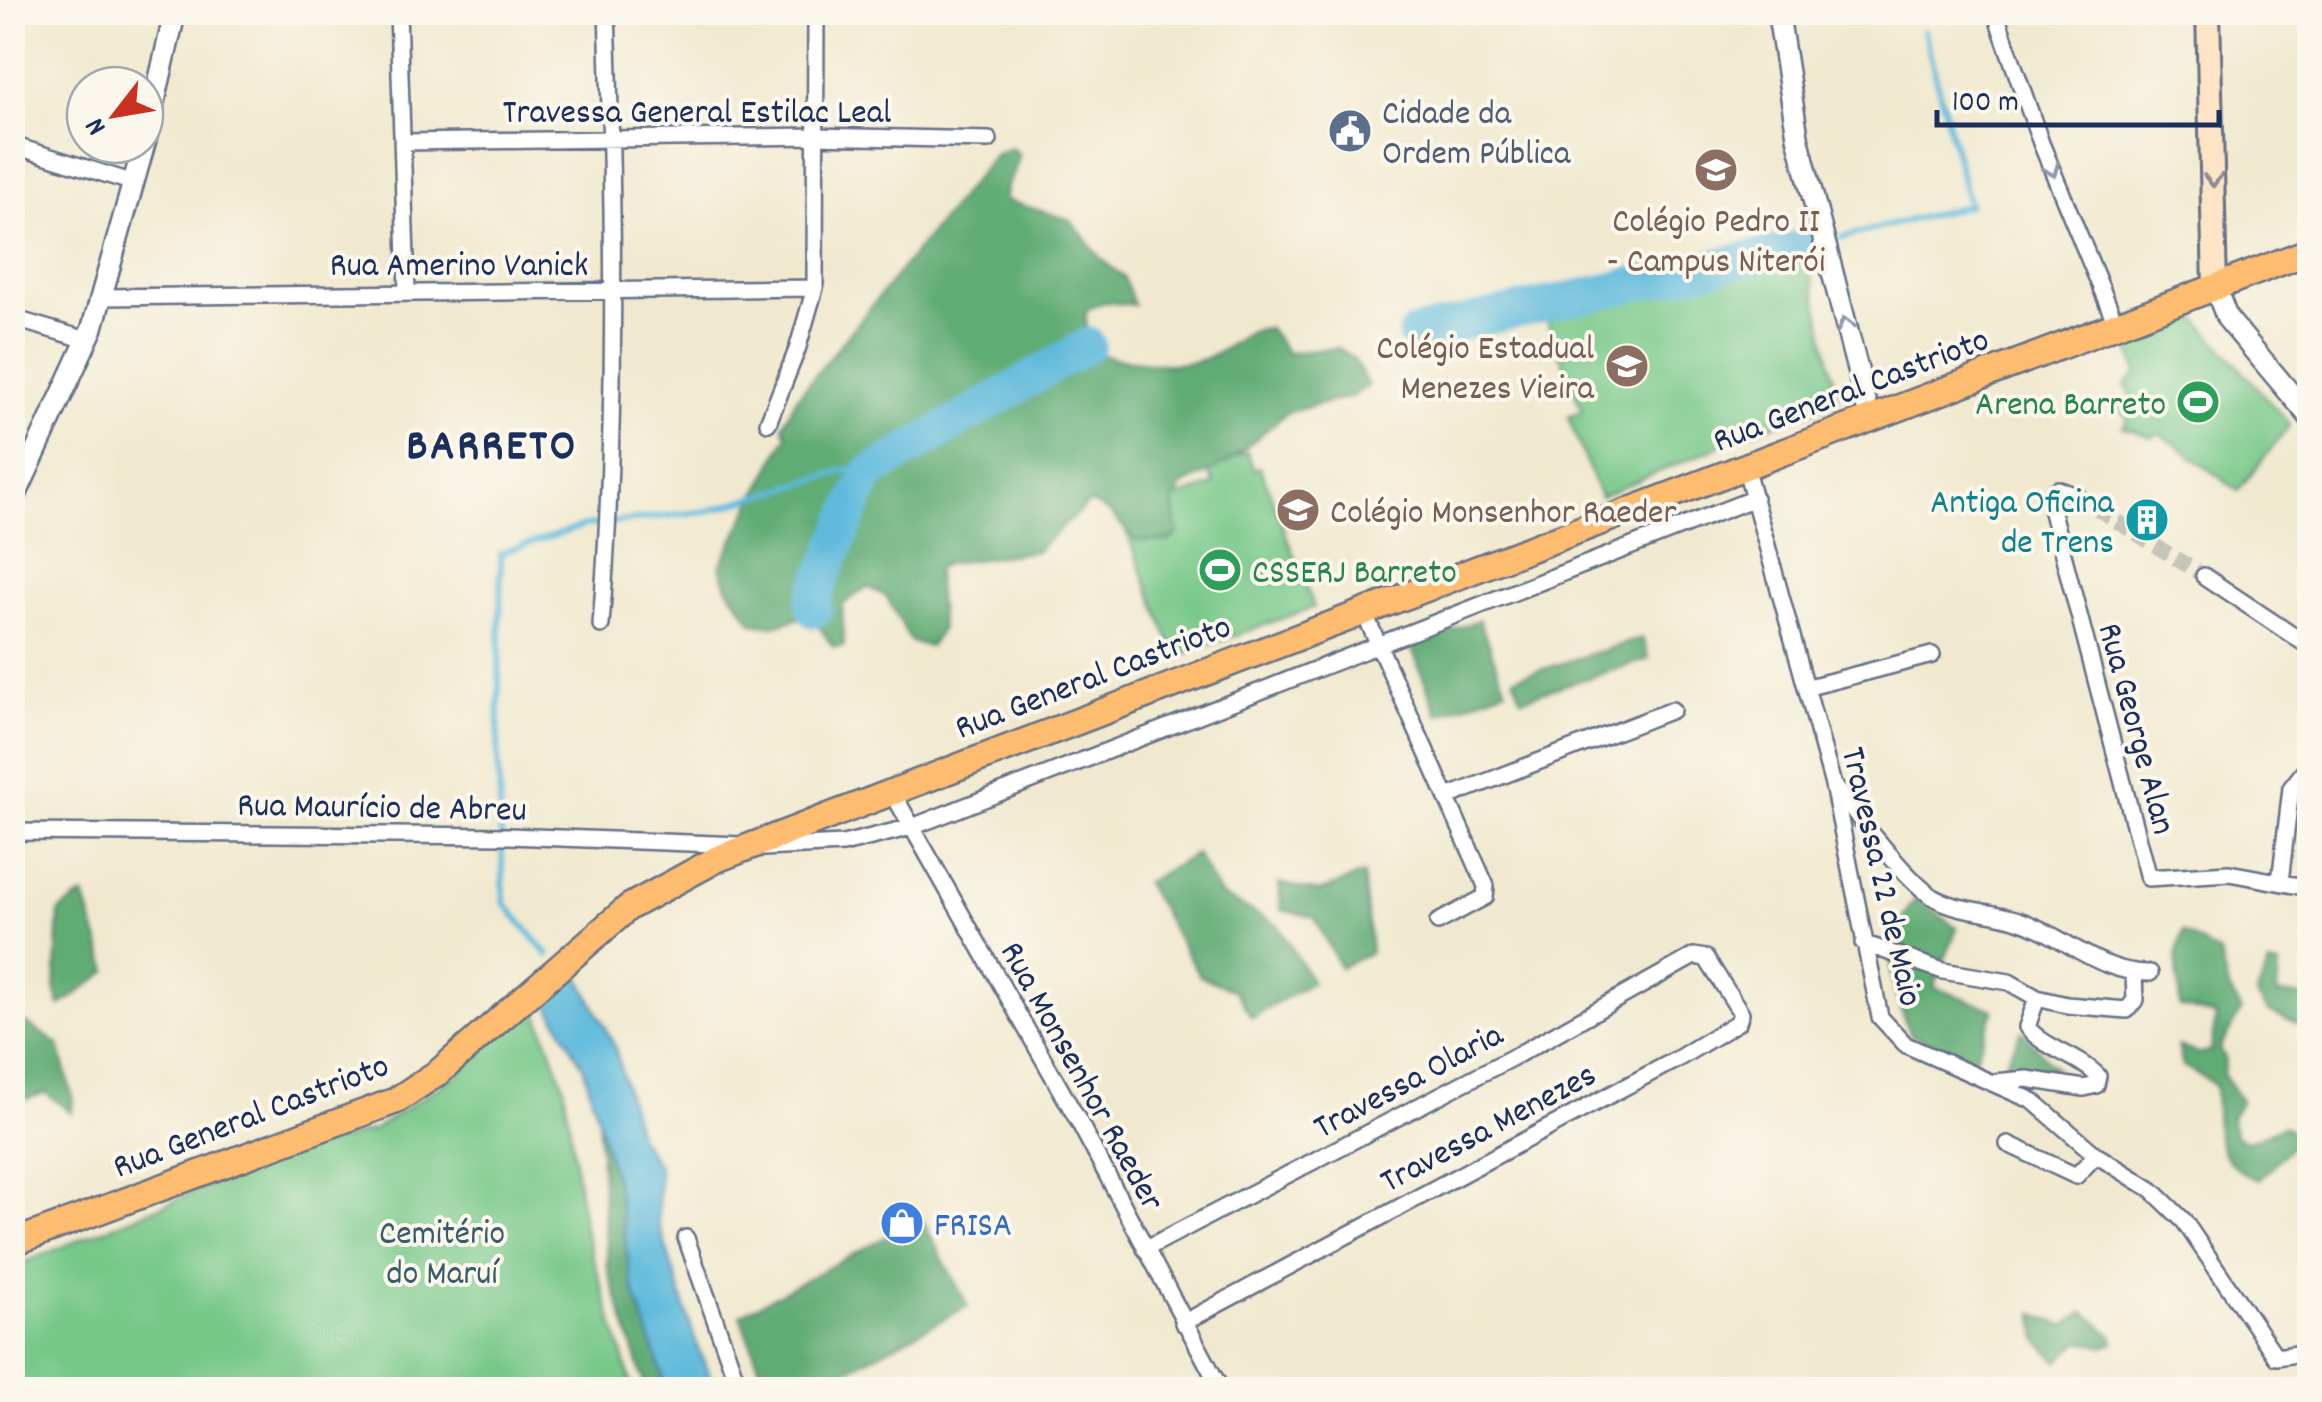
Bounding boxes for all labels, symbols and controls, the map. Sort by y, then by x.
north arrow [65,65,165,165]
scale bar [1937,65,2220,127]
text: 100 m [1952,83,2019,126]
street label: Travessa General Estilac Leal [503,90,891,140]
place label: Cidade da Ordem Pública [1382,91,1571,181]
public building icon: Cidade da Ordem Pública [1327,108,1373,154]
text: N [77,109,119,142]
school or university icon: Colégio Pedro II - Campus Niterói [1693,147,1739,193]
one-way arrow [2041,160,2061,178]
one-way arrow [2203,172,2224,188]
place label: Colégio Pedro II - Campus Niterói [1607,199,1825,289]
street label: Rua Amerino Vanick [330,243,588,293]
one-way arrow [1836,316,1857,333]
street label: Rua General Castrioto [1707,317,1997,468]
place label: Colégio Estadual Menezes Vieira [1376,326,1595,416]
school or university icon: Colégio Estadual Menezes Vieira [1604,343,1650,389]
sports icon: Arena Barreto [2175,379,2221,425]
place label: Arena Barreto [1975,382,2166,432]
district label: BARRETO [406,417,578,481]
place label: Antiga Oficina de Trens [1930,480,2115,570]
school or university icon: Colégio Monsenhor Raeder [1275,487,1321,533]
place label: Colégio Monsenhor Raeder [1330,490,1676,540]
building icon: Antiga Oficina de Trens [2124,497,2170,543]
sports icon: CSSERJ Barreto [1197,547,1243,593]
place label: CSSERJ Barreto [1252,550,1457,600]
street label: Rua General Castrioto [949,604,1239,755]
street label: Rua George Alan [2082,618,2186,841]
street label: Travessa 22 de Maio [1825,743,1933,1012]
street label: Rua Maurício de Abreu [237,782,527,838]
street label: Rua Monsenhor Raeder [985,934,1175,1221]
street label: Travessa Olaria [1306,1012,1513,1154]
street label: Rua General Castrioto [107,1043,397,1194]
street label: Travessa Menezes [1372,1052,1606,1208]
shop icon: FRISA [879,1200,925,1246]
place label: FRISA [934,1203,1012,1253]
park label: Cemitério do Maruí [379,1211,505,1301]

